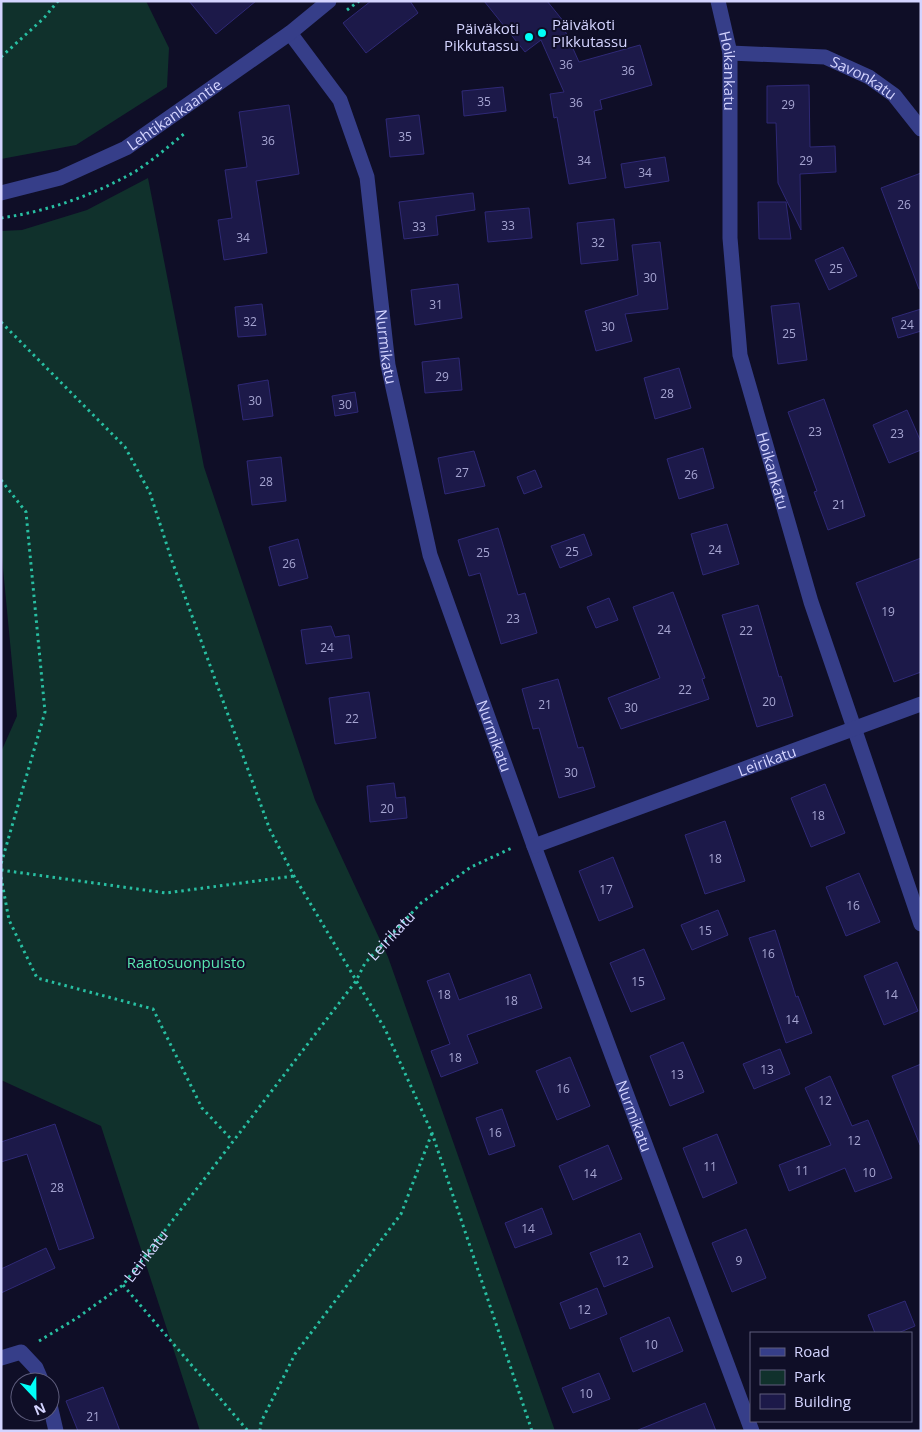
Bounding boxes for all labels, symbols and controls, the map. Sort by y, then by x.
place label: Päiväkoti PIkkutassu [552,14,627,51]
place label: Päiväkoti Pikkutassu [444,18,519,55]
marker: Päiväkoti PIkkutassu [536,27,548,39]
street label: Hoikankatu [715,29,740,111]
marker: Päiväkoti Pikkutassu [523,31,535,43]
street label: Savonkatu [828,51,901,104]
house number: 36 [559,56,573,73]
house number: 36 [621,62,635,79]
street label: Lehtikankaantie [123,74,225,155]
house number: 35 [477,93,491,110]
house number: 36 [569,94,583,111]
house number: 29 [781,96,795,113]
house number: 35 [398,128,412,145]
house number: 36 [261,132,275,149]
house number: 34 [577,152,591,169]
house number: 29 [799,152,813,169]
house number: 34 [638,164,652,181]
house number: 26 [897,196,911,213]
house number: 33 [501,217,515,234]
house number: 33 [412,218,426,235]
house number: 34 [236,229,250,246]
house number: 32 [591,234,605,251]
house number: 25 [829,260,843,277]
house number: 30 [643,269,657,286]
house number: 31 [429,296,443,313]
street label: Nurmikatu [372,308,402,386]
house number: 32 [243,313,257,330]
house number: 24 [900,316,914,333]
house number: 30 [601,318,615,335]
house number: 25 [782,325,796,342]
house number: 29 [435,368,449,385]
house number: 28 [660,385,674,402]
house number: 30 [248,392,262,409]
house number: 30 [338,396,352,413]
house number: 23 [808,423,822,440]
house number: 23 [890,425,904,442]
street label: Hoikankatu [753,429,794,512]
house number: 27 [455,464,469,481]
house number: 26 [684,466,698,483]
house number: 28 [259,473,273,490]
house number: 21 [832,496,846,513]
house number: 24 [708,541,722,558]
house number: 25 [565,543,579,560]
house number: 25 [476,544,490,561]
house number: 26 [282,555,296,572]
house number: 19 [881,603,895,620]
house number: 23 [506,610,520,627]
house number: 24 [657,621,671,638]
house number: 22 [739,622,753,639]
house number: 24 [320,639,334,656]
house number: 22 [678,681,692,698]
house number: 20 [762,693,776,710]
house number: 21 [538,696,552,713]
street label: Nurmikatu [473,697,517,775]
house number: 30 [624,699,638,716]
house number: 22 [345,710,359,727]
street label: Leirikatu [735,741,799,780]
house number: 30 [564,764,578,781]
house number: 20 [380,800,394,817]
house number: 18 [811,807,825,824]
house number: 18 [708,850,722,867]
house number: 17 [599,881,613,898]
house number: 16 [846,897,860,914]
street label: Leirikatu [363,906,419,964]
house number: 15 [698,922,712,939]
house number: 16 [761,945,775,962]
park label: Raatosuonpuisto [127,952,245,972]
house number: 15 [631,973,645,990]
house number: 18 [437,986,451,1003]
house number: 14 [884,986,898,1003]
house number: 18 [504,992,518,1009]
house number: 14 [785,1011,799,1028]
house number: 18 [448,1049,462,1066]
house number: 13 [760,1061,774,1078]
house number: 13 [670,1066,684,1083]
street label: Nurmikatu [612,1077,657,1155]
house number: 16 [556,1080,570,1097]
house number: 12 [818,1092,832,1109]
house number: 16 [488,1124,502,1141]
house number: 12 [847,1132,861,1149]
house number: 11 [703,1158,717,1175]
house number: 11 [795,1162,809,1179]
house number: 10 [862,1164,876,1181]
house number: 14 [583,1165,597,1182]
house number: 28 [50,1179,64,1196]
house number: 14 [521,1220,535,1237]
street label: Leirikatu [119,1225,172,1286]
house number: 12 [615,1252,629,1269]
house number: 9 [736,1252,743,1269]
house number: 12 [577,1301,591,1318]
legend [750,1332,912,1422]
house number: 10 [644,1336,658,1353]
text: Road [794,1341,830,1361]
text: Park [794,1366,825,1386]
north arrow [10,1372,60,1422]
house number: 10 [579,1385,593,1402]
text: Building [794,1391,851,1411]
text: N [31,1399,49,1420]
house number: 21 [86,1408,100,1425]

